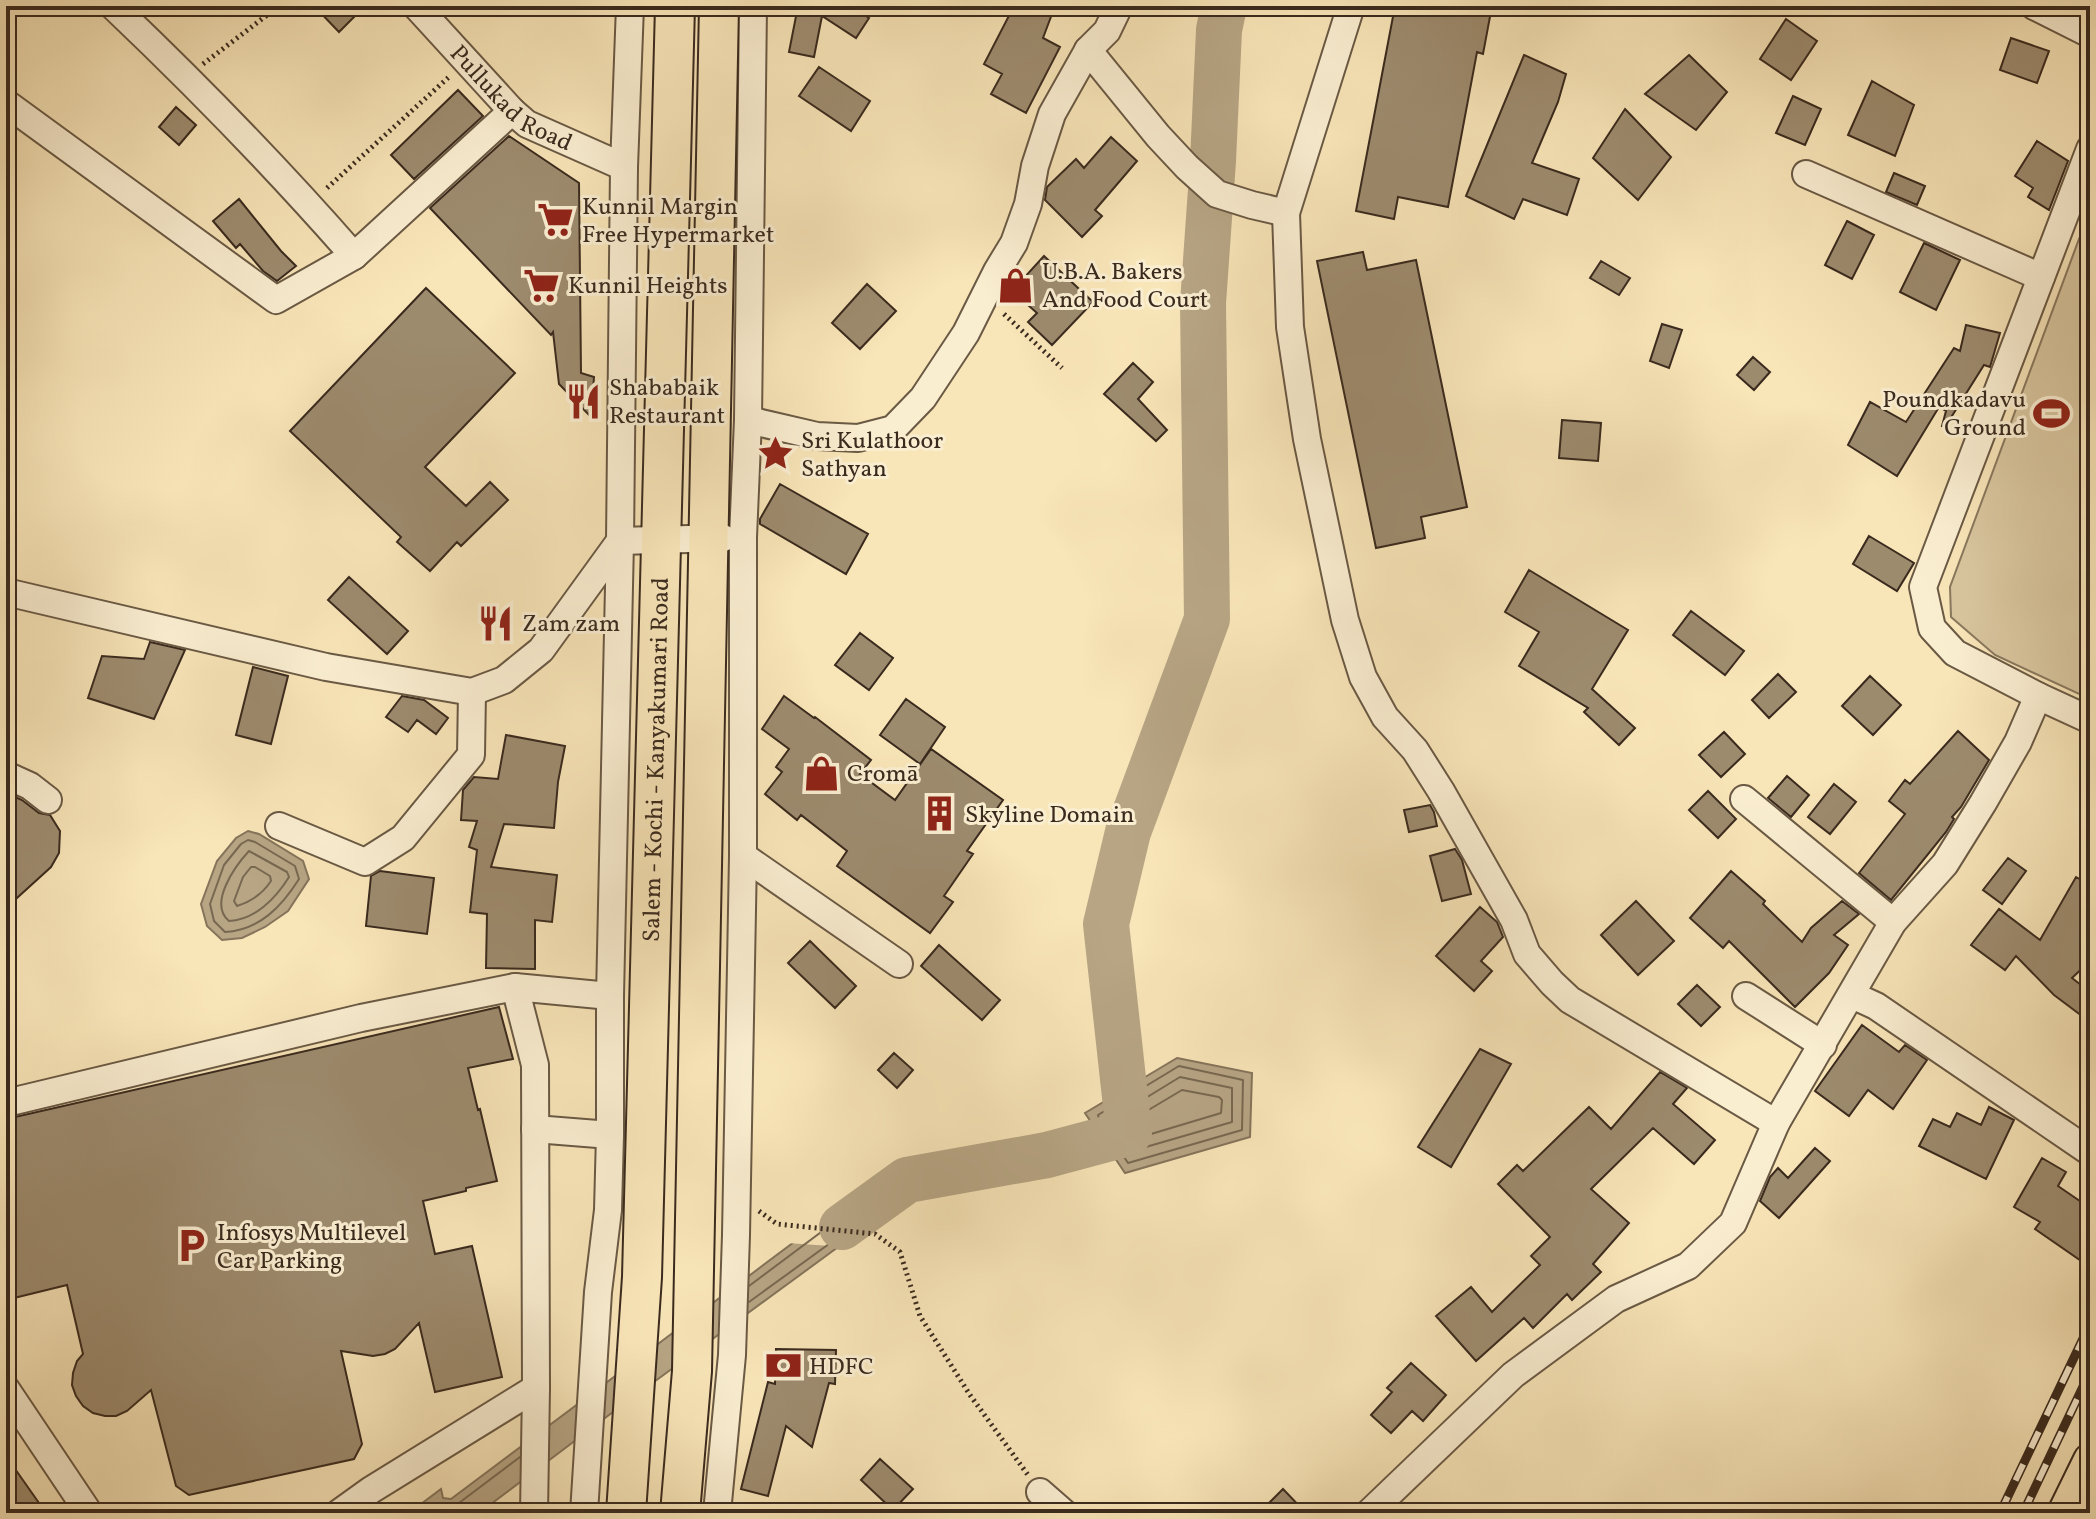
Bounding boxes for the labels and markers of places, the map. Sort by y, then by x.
place label: Kunnil Margin Free Hypermarket [582,191,774,253]
supermarket icon: Kunnil Margin Free Hypermarket [537,201,575,239]
place label: U.B.A. Bakers And Food Court [1042,256,1208,318]
supermarket icon: Kunnil Heights [523,266,561,304]
shop icon: U.B.A. Bakers And Food Court [997,266,1035,304]
place label: Kunnil Heights [568,270,728,304]
place label: Shababaik Restaurant [609,372,725,434]
restaurant icon: Shababaik Restaurant [564,382,602,420]
place label: Poundkadavu Ground [1882,384,2026,446]
sports icon: Poundkadavu Ground [2033,394,2071,432]
place label: Sri Kulathoor Sathyan [801,425,943,487]
place icon: Sri Kulathoor Sathyan [756,435,794,473]
restaurant icon: Zam zam [477,604,515,642]
place label: Zam zam [522,608,620,642]
shop icon: Cromā [802,754,840,792]
place label: Cromā [847,758,919,792]
building icon: Skyline Domain [920,795,958,833]
place label: Skyline Domain [965,799,1134,833]
place label: Infosys Multilevel Car Parking [217,1217,406,1279]
parking icon: Infosys Multilevel Car Parking [172,1227,210,1265]
bank icon: HDFC [764,1347,802,1385]
place label: HDFC [809,1351,874,1385]

